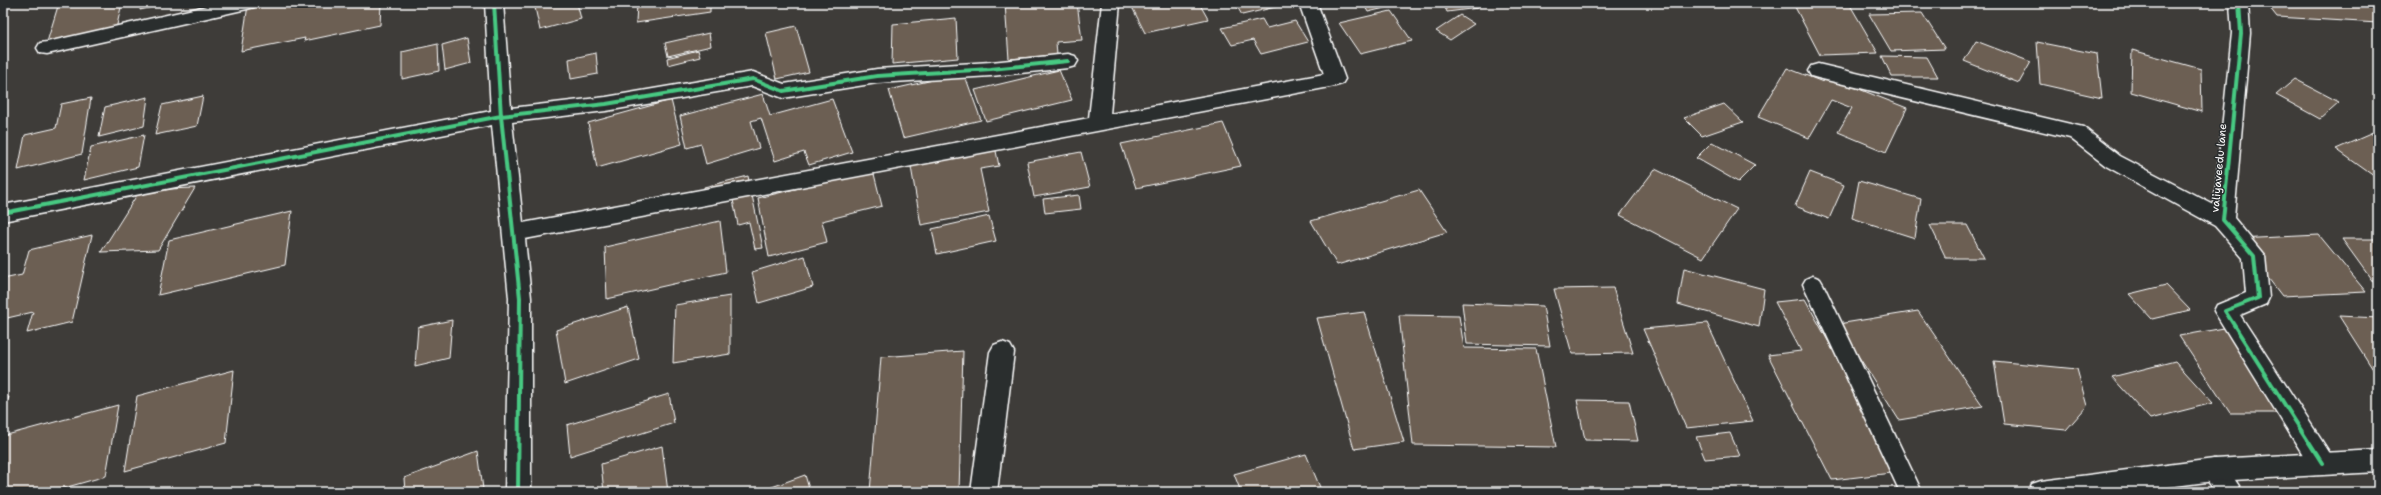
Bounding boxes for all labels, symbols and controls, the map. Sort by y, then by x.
street label: valiyaveedu lane [2208,123,2230,213]

